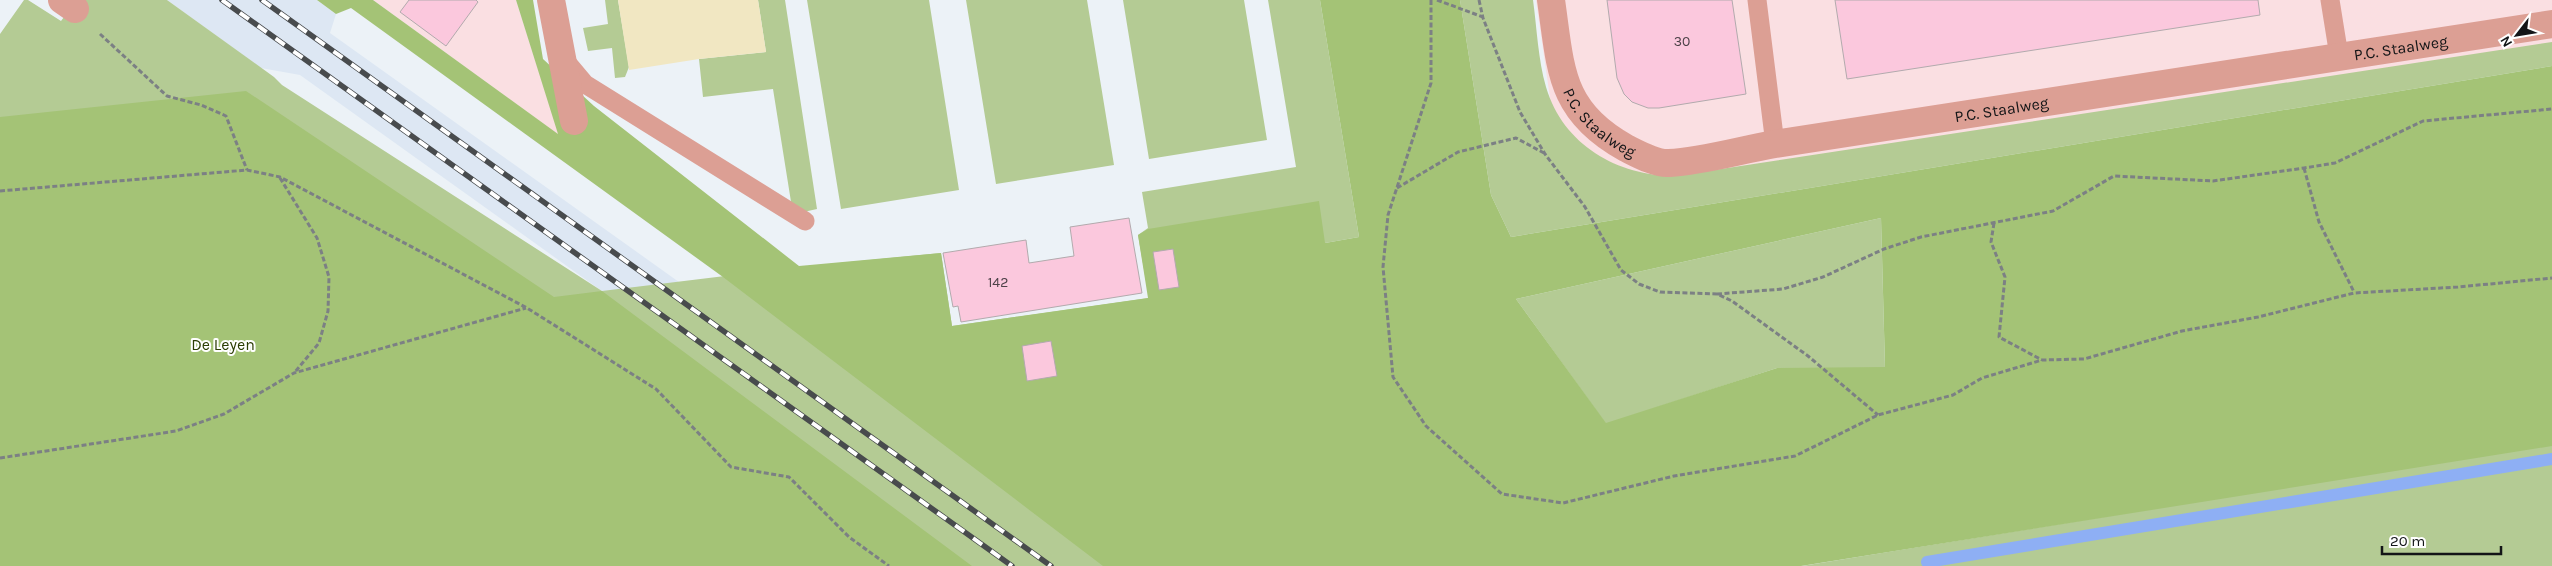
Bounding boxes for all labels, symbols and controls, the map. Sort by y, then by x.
north arrow [2492,10,2542,60]
street label: P.C. Staalweg [2352,31,2449,64]
house number: 30 [1674,33,1690,50]
text: N [2496,33,2516,50]
street label: P.C. Staalweg [1559,85,1639,161]
street label: P.C. Staalweg [1953,92,2050,126]
house number: 142 [988,274,1008,291]
park label: De Leyen [191,335,255,354]
scale bar [2382,524,2501,556]
text: 20 m [2390,532,2425,550]

